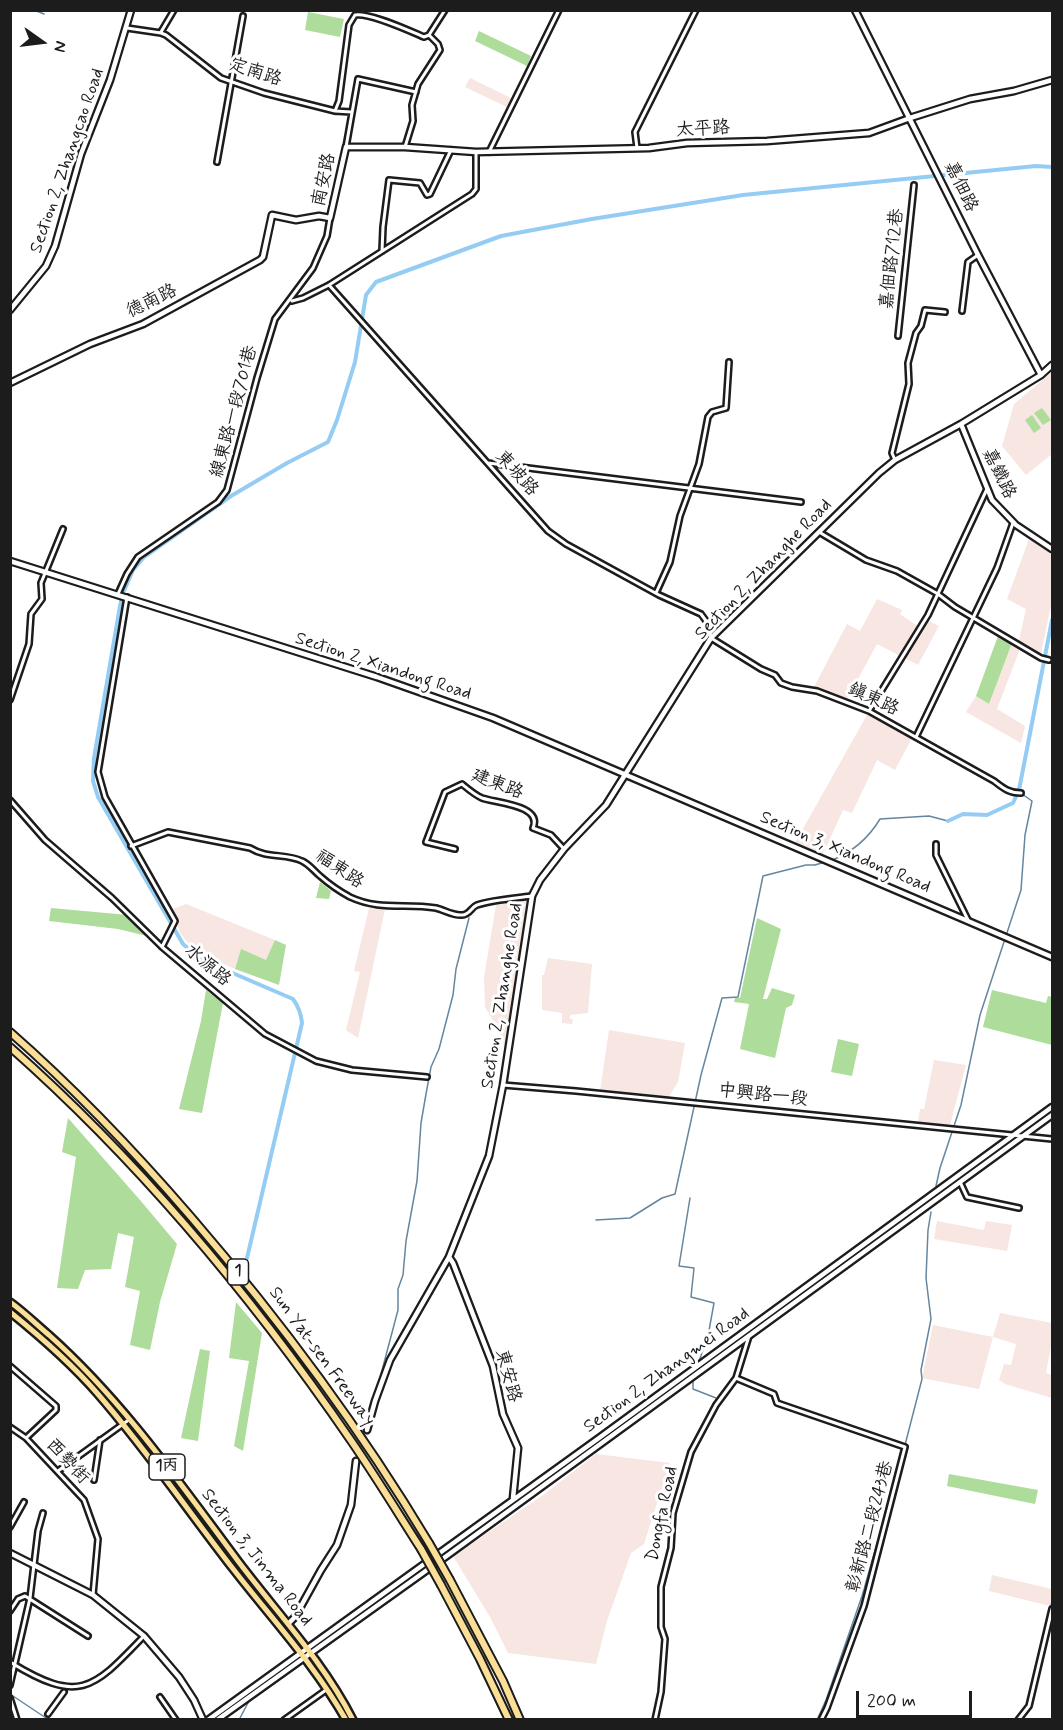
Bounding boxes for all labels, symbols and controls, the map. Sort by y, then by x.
north arrow [12,12,72,72]
text: N [48,39,71,54]
street label: 定南路 [226,54,284,92]
street label: Section 2, Zhangcao Road [26,66,110,256]
street label: 太平路 [675,118,731,142]
street label: 南安路 [309,151,341,209]
street label: 嘉佃路 [938,158,982,216]
street label: 嘉佃路712巷 [877,207,909,311]
street label: 德南路 [123,280,181,324]
street label: 線東路一段701巷 [207,343,263,481]
street label: 嘉鐵路 [976,445,1020,503]
street label: 東坡路 [490,447,542,501]
street label: Section 2, Zhanghe Road [691,495,837,645]
street label: Section 2, Xiandong Road [292,628,474,706]
street label: 鎮東路 [844,679,902,721]
street label: 建東路 [468,765,526,805]
street label: Section 3, Xiandong Road [756,807,934,899]
street label: 福東路 [311,846,367,894]
street label: Section 2, Zhanghe Road [478,902,528,1090]
street label: 水源路 [179,940,235,992]
street label: 中興路一段 [717,1081,809,1111]
road number: 1 [228,1259,248,1285]
street label: Sun Yat-sen Freeway [263,1283,379,1431]
street label: Section 2, Zhangmei Road [580,1304,754,1438]
street label: 東安路 [490,1347,524,1405]
street label: 西勢街 [41,1435,93,1489]
road number: 1丙 [149,1454,185,1480]
street label: 彰新路二段243巷 [843,1459,899,1595]
street label: Dongfa Road [642,1465,684,1563]
street label: Section 3, Jinma Road [196,1485,316,1631]
scale bar [859,1679,974,1717]
text: 200 m [867,1689,916,1713]

